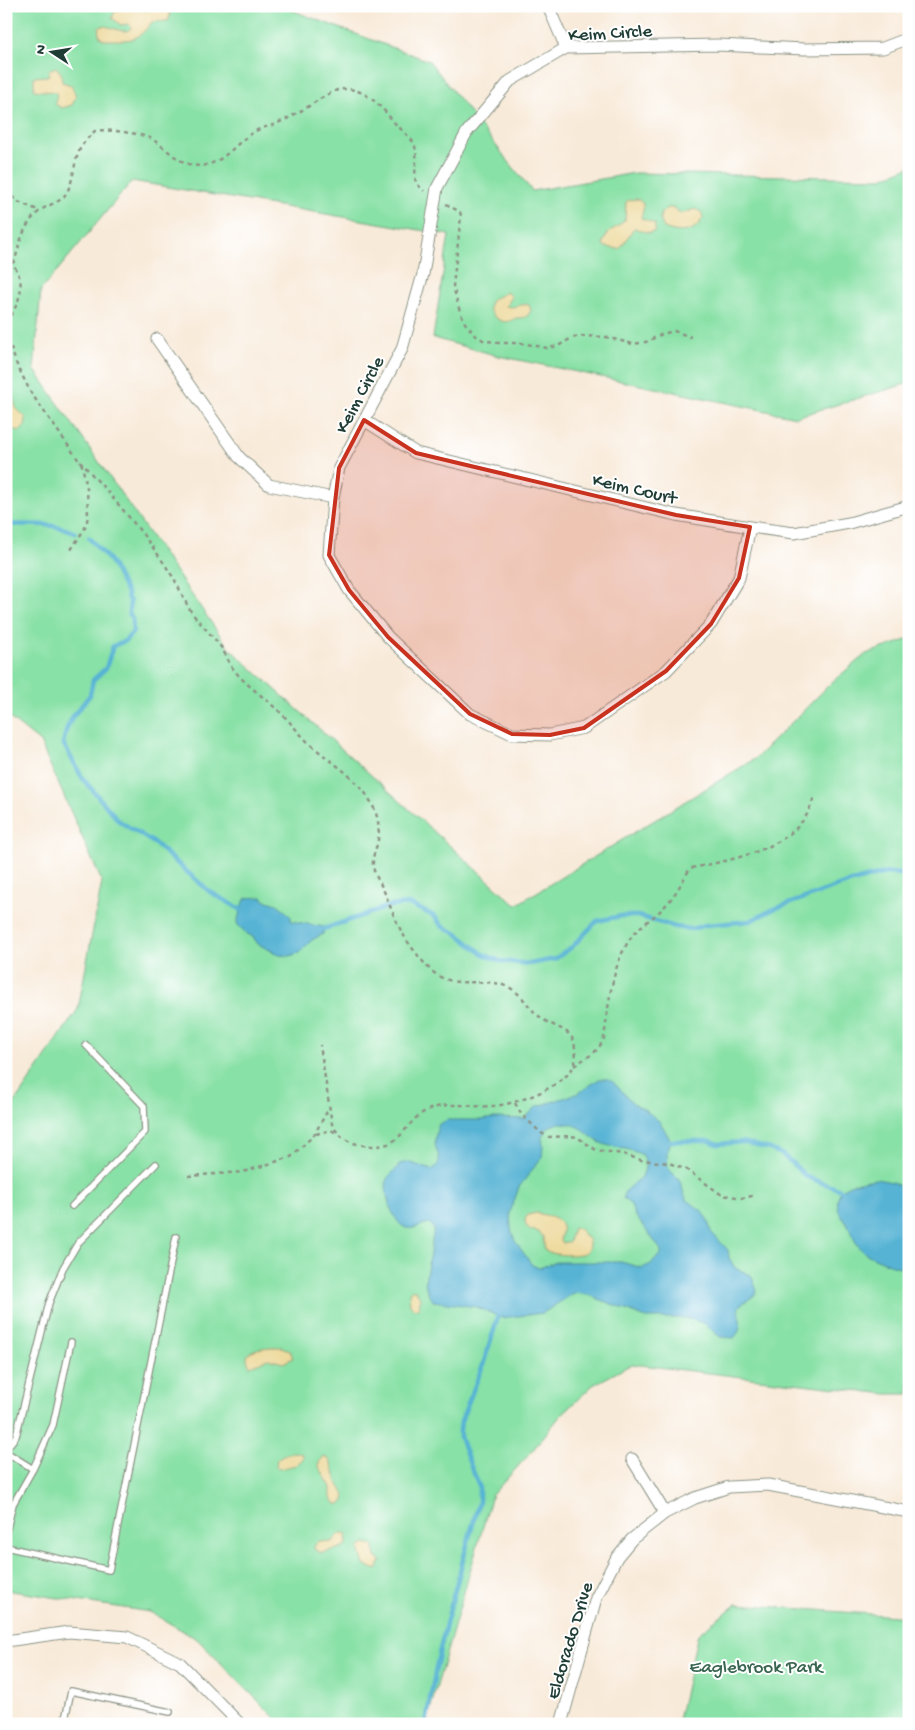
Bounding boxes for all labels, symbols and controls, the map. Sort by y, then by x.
street label: Keim Circle [568,21,653,48]
north arrow [28,28,78,78]
text: N [32,44,51,56]
street label: Keim Circle [331,353,391,438]
street label: Keim Court [590,470,681,512]
street label: Eldorado Drive [543,1580,600,1702]
park label: Eaglebrook Park [690,1657,824,1680]

